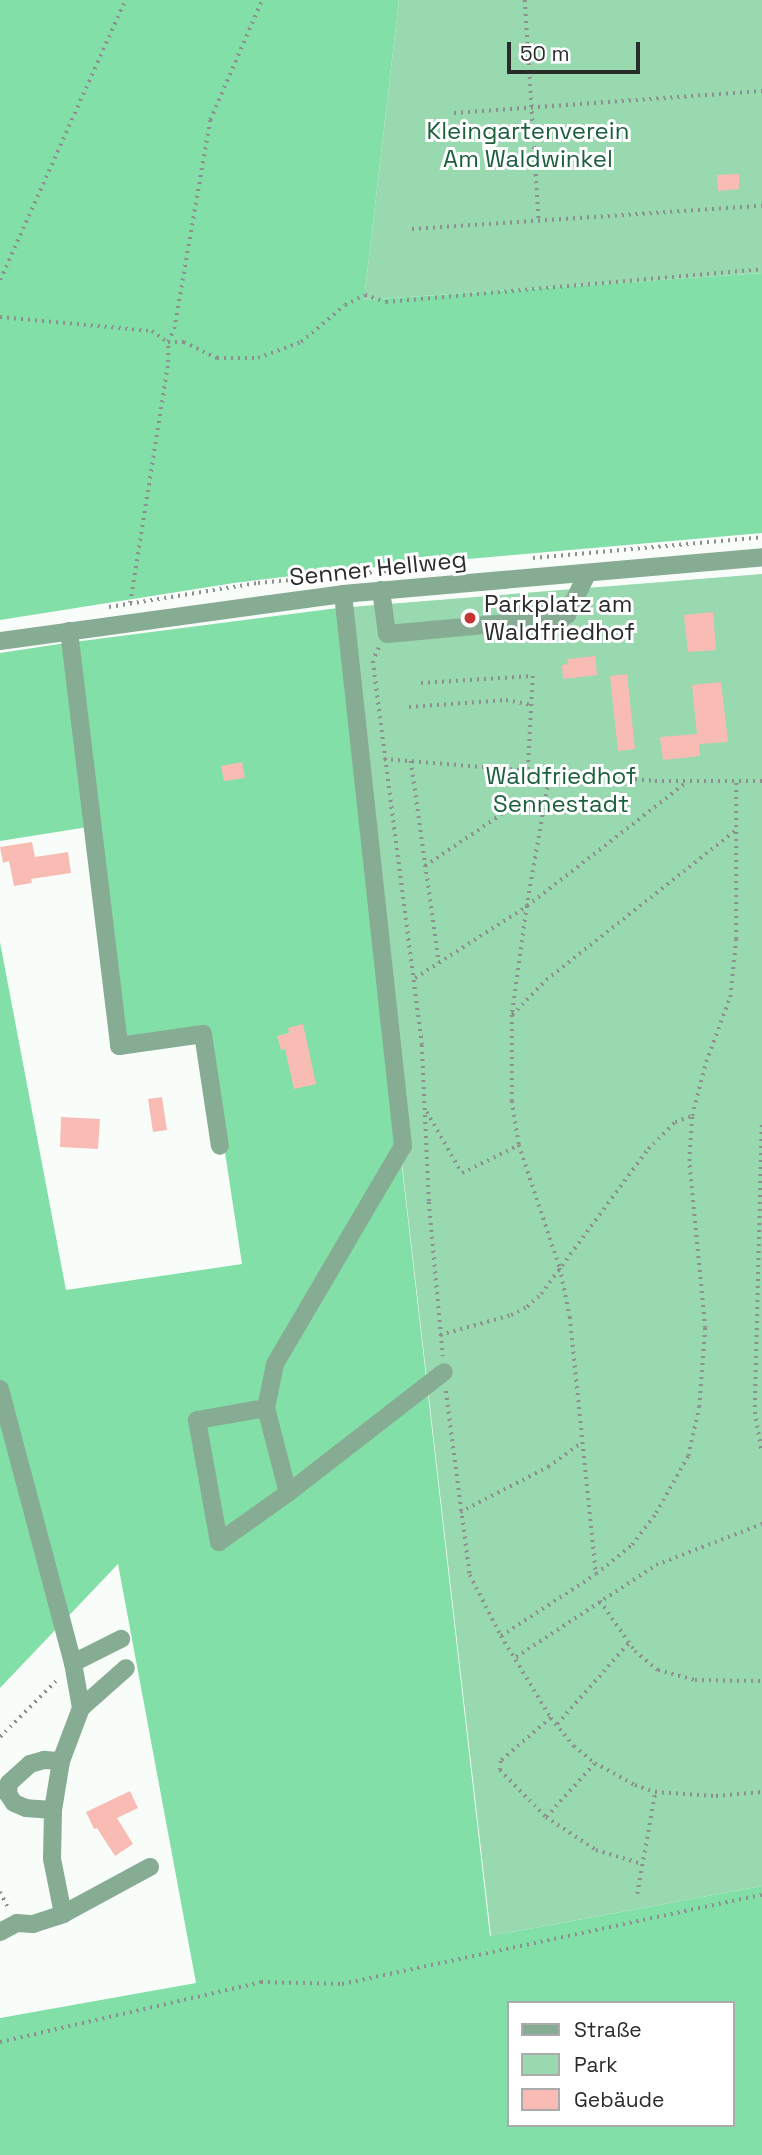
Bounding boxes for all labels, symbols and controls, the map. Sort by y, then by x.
scale bar [510,28,643,72]
text: 50 m [520,40,570,67]
park label: Kleingartenverein Am Waldwinkel [427,117,629,173]
street label: Senner Hellweg [288,544,468,592]
place label: Parkplatz am Waldfriedhof [484,590,635,646]
marker: Parkplatz am Waldfriedhof [462,610,478,626]
park label: Waldfriedhof Sennestadt [486,762,636,818]
legend [506,2001,734,2127]
text: Straße [574,2016,642,2043]
text: Park [574,2051,618,2078]
text: Gebäude [574,2086,664,2113]

